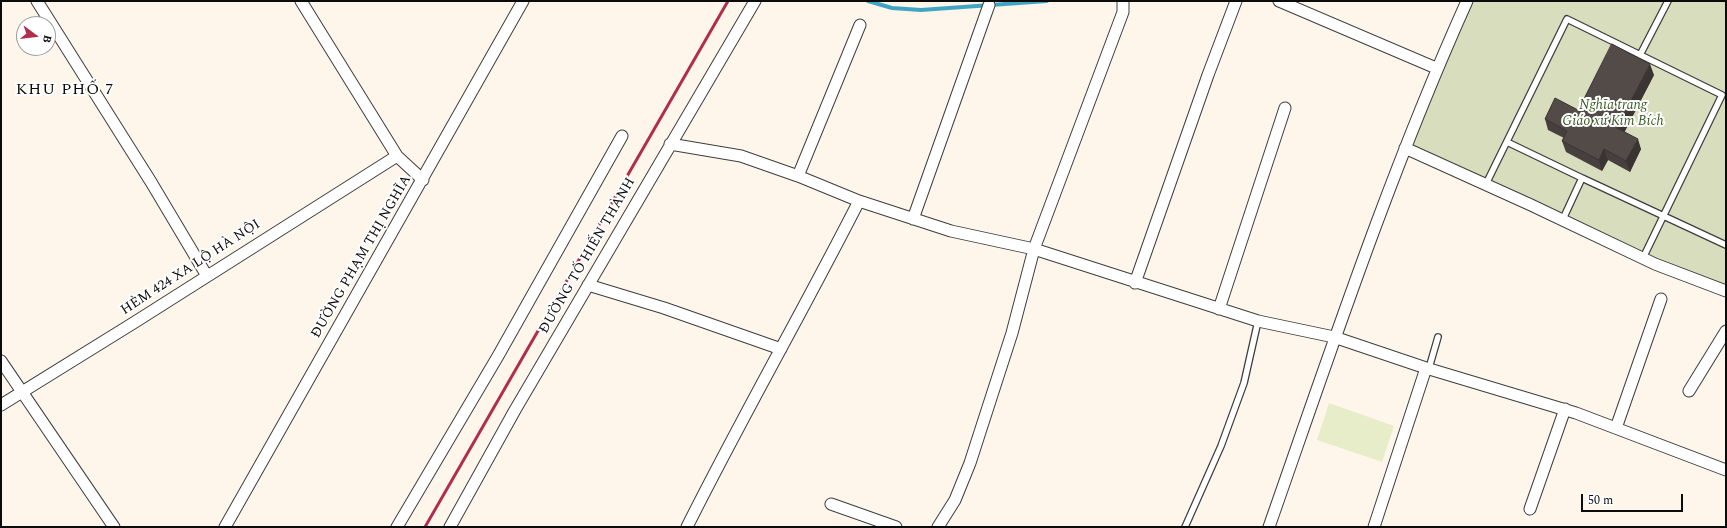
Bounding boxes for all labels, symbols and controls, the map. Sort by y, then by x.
north arrow [16,16,56,56]
text: B [38,33,56,45]
district label: KHU PHỐ 7 [16,81,114,101]
park label: Nghĩa trang Giáo xứ Kim Bích [1562,98,1664,130]
street label: ĐƯỜNG PHẠM THỊ NGHĨA [308,173,416,341]
street label: ĐƯỜNG TỐ HIẾN THÀNH [536,175,640,337]
street label: HẺM 424 XA LỘ HÀ NỘI [118,217,264,319]
scale bar [1583,486,1685,512]
text: 50 m [1588,491,1613,510]

